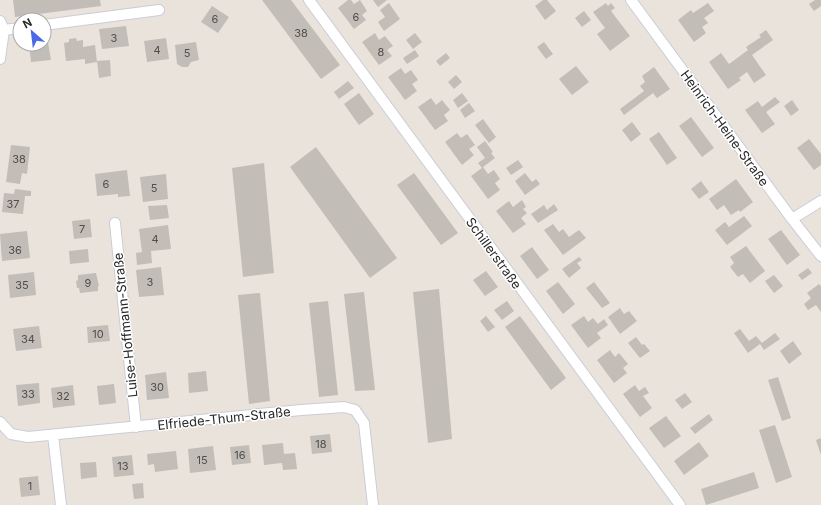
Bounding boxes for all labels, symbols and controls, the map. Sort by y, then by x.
house number: 6 [353,10,360,24]
north arrow [12,12,52,52]
house number: 6 [212,12,219,26]
text: N [20,15,34,31]
house number: 38 [294,26,308,40]
house number: 3 [111,31,118,45]
house number: 4 [153,43,161,57]
house number: 8 [378,45,385,59]
house number: 5 [184,46,191,60]
street label: Heinrich-Heine-Straße [678,67,772,189]
house number: 38 [12,152,26,166]
house number: 6 [103,177,110,191]
house number: 5 [151,181,158,195]
house number: 37 [6,197,20,211]
street label: Schillerstraße [463,214,525,292]
house number: 7 [79,222,85,236]
house number: 4 [151,232,159,246]
house number: 36 [8,243,22,257]
street label: Luise-Hoffmann-Straße [109,252,141,398]
house number: 3 [147,275,154,289]
house number: 9 [85,276,92,290]
house number: 35 [15,278,29,292]
house number: 10 [92,327,104,341]
house number: 34 [21,332,35,346]
house number: 30 [150,380,164,394]
house number: 33 [21,387,35,401]
house number: 32 [56,389,70,403]
street label: Elfriede-Thum-Straße [157,403,291,433]
house number: 18 [315,437,327,451]
house number: 16 [234,448,246,462]
house number: 15 [196,453,208,467]
house number: 13 [117,459,129,473]
house number: 1 [28,479,32,493]

